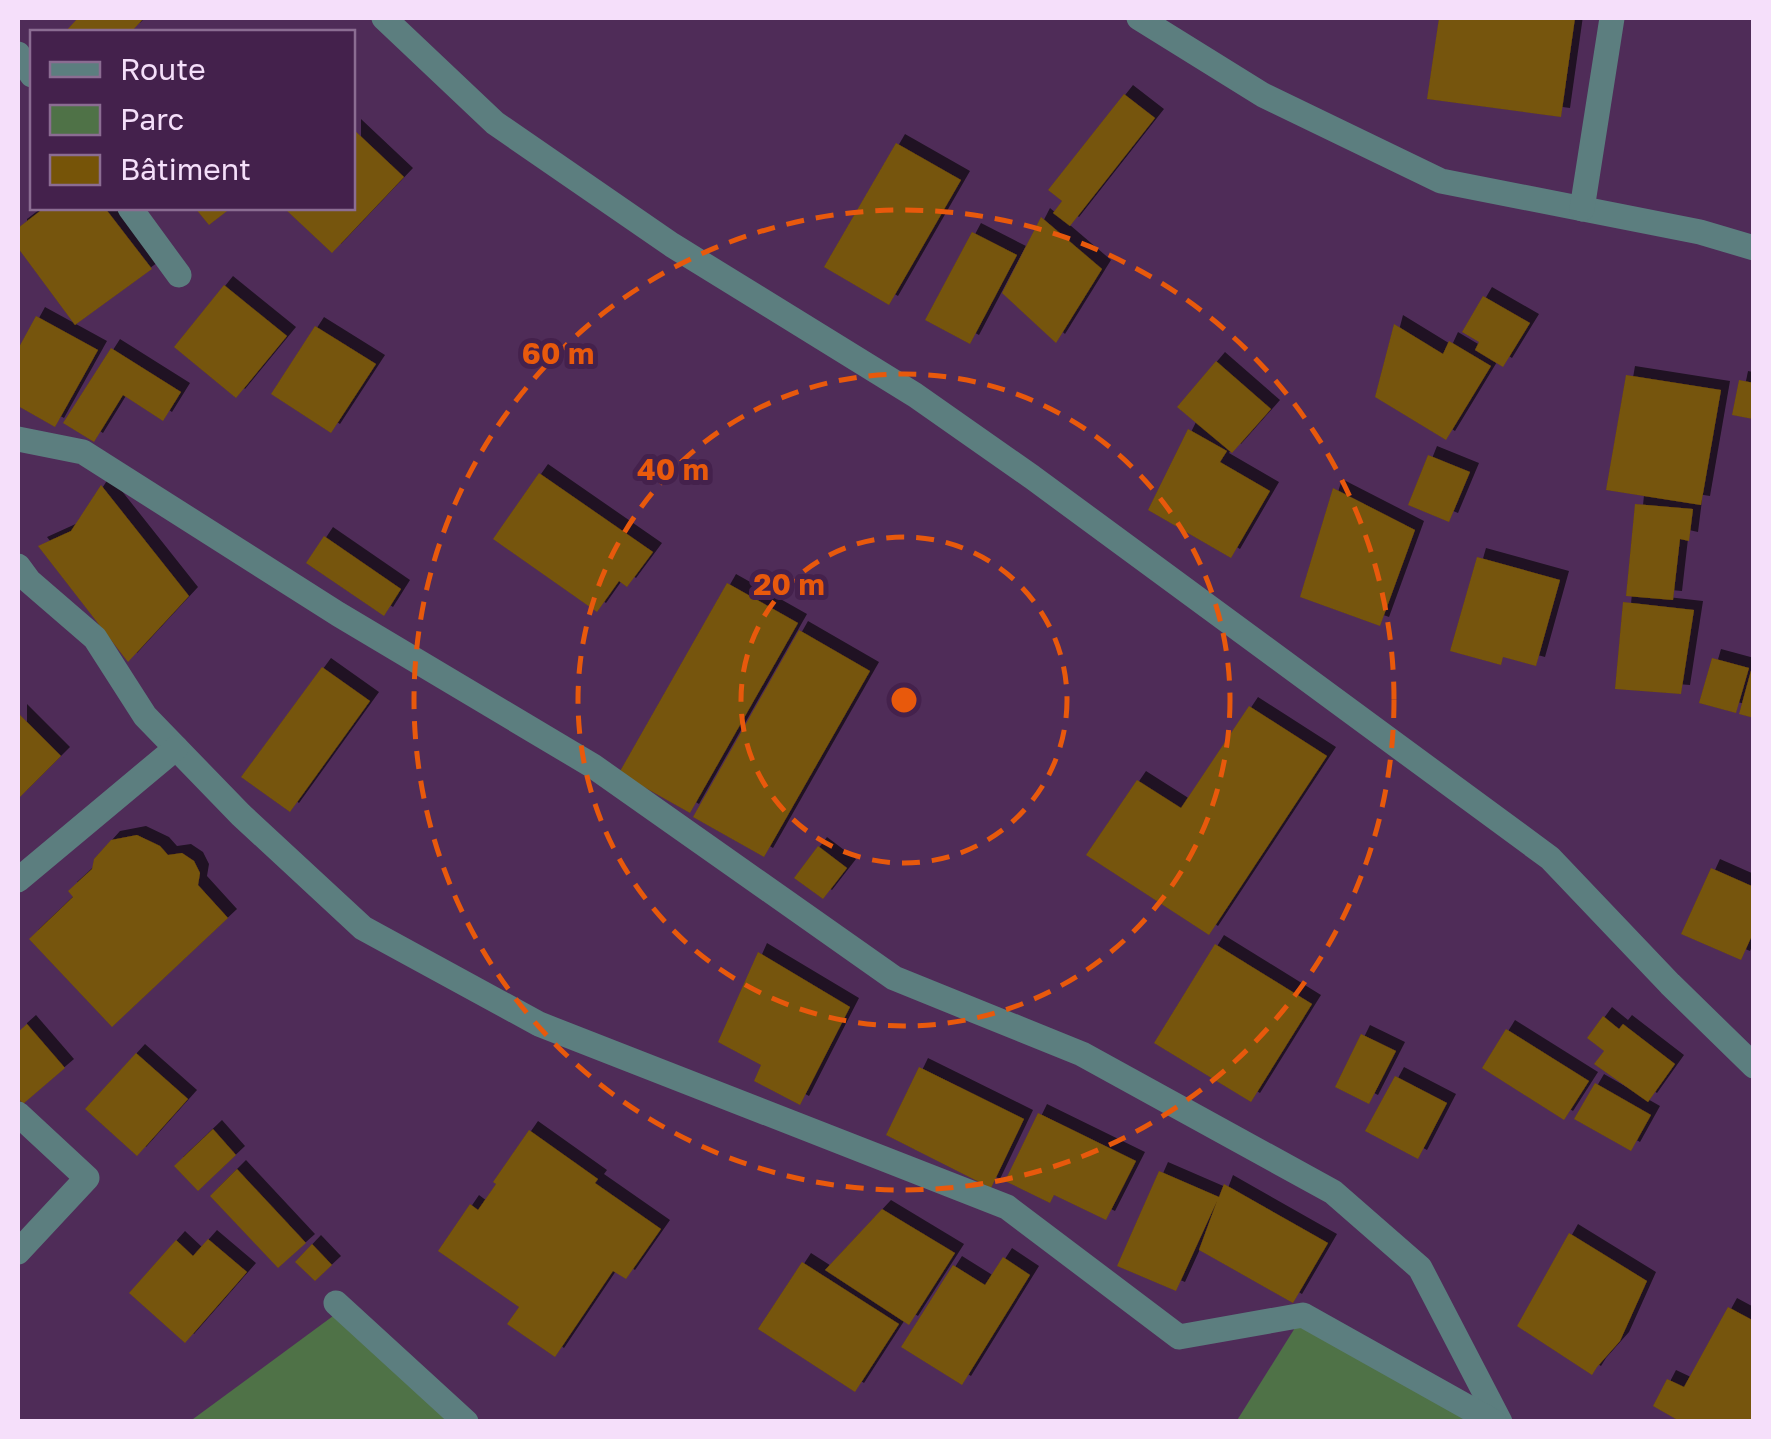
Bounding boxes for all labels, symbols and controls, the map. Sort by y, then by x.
legend [30,30,355,210]
text: Route [120,51,206,87]
text: Parc [120,101,184,137]
text: Bâtiment [120,151,251,187]
text: 60 m [522,335,594,371]
text: 40 m [637,451,709,487]
text: 20 m [753,566,825,602]
centre of rings [886,682,922,718]

